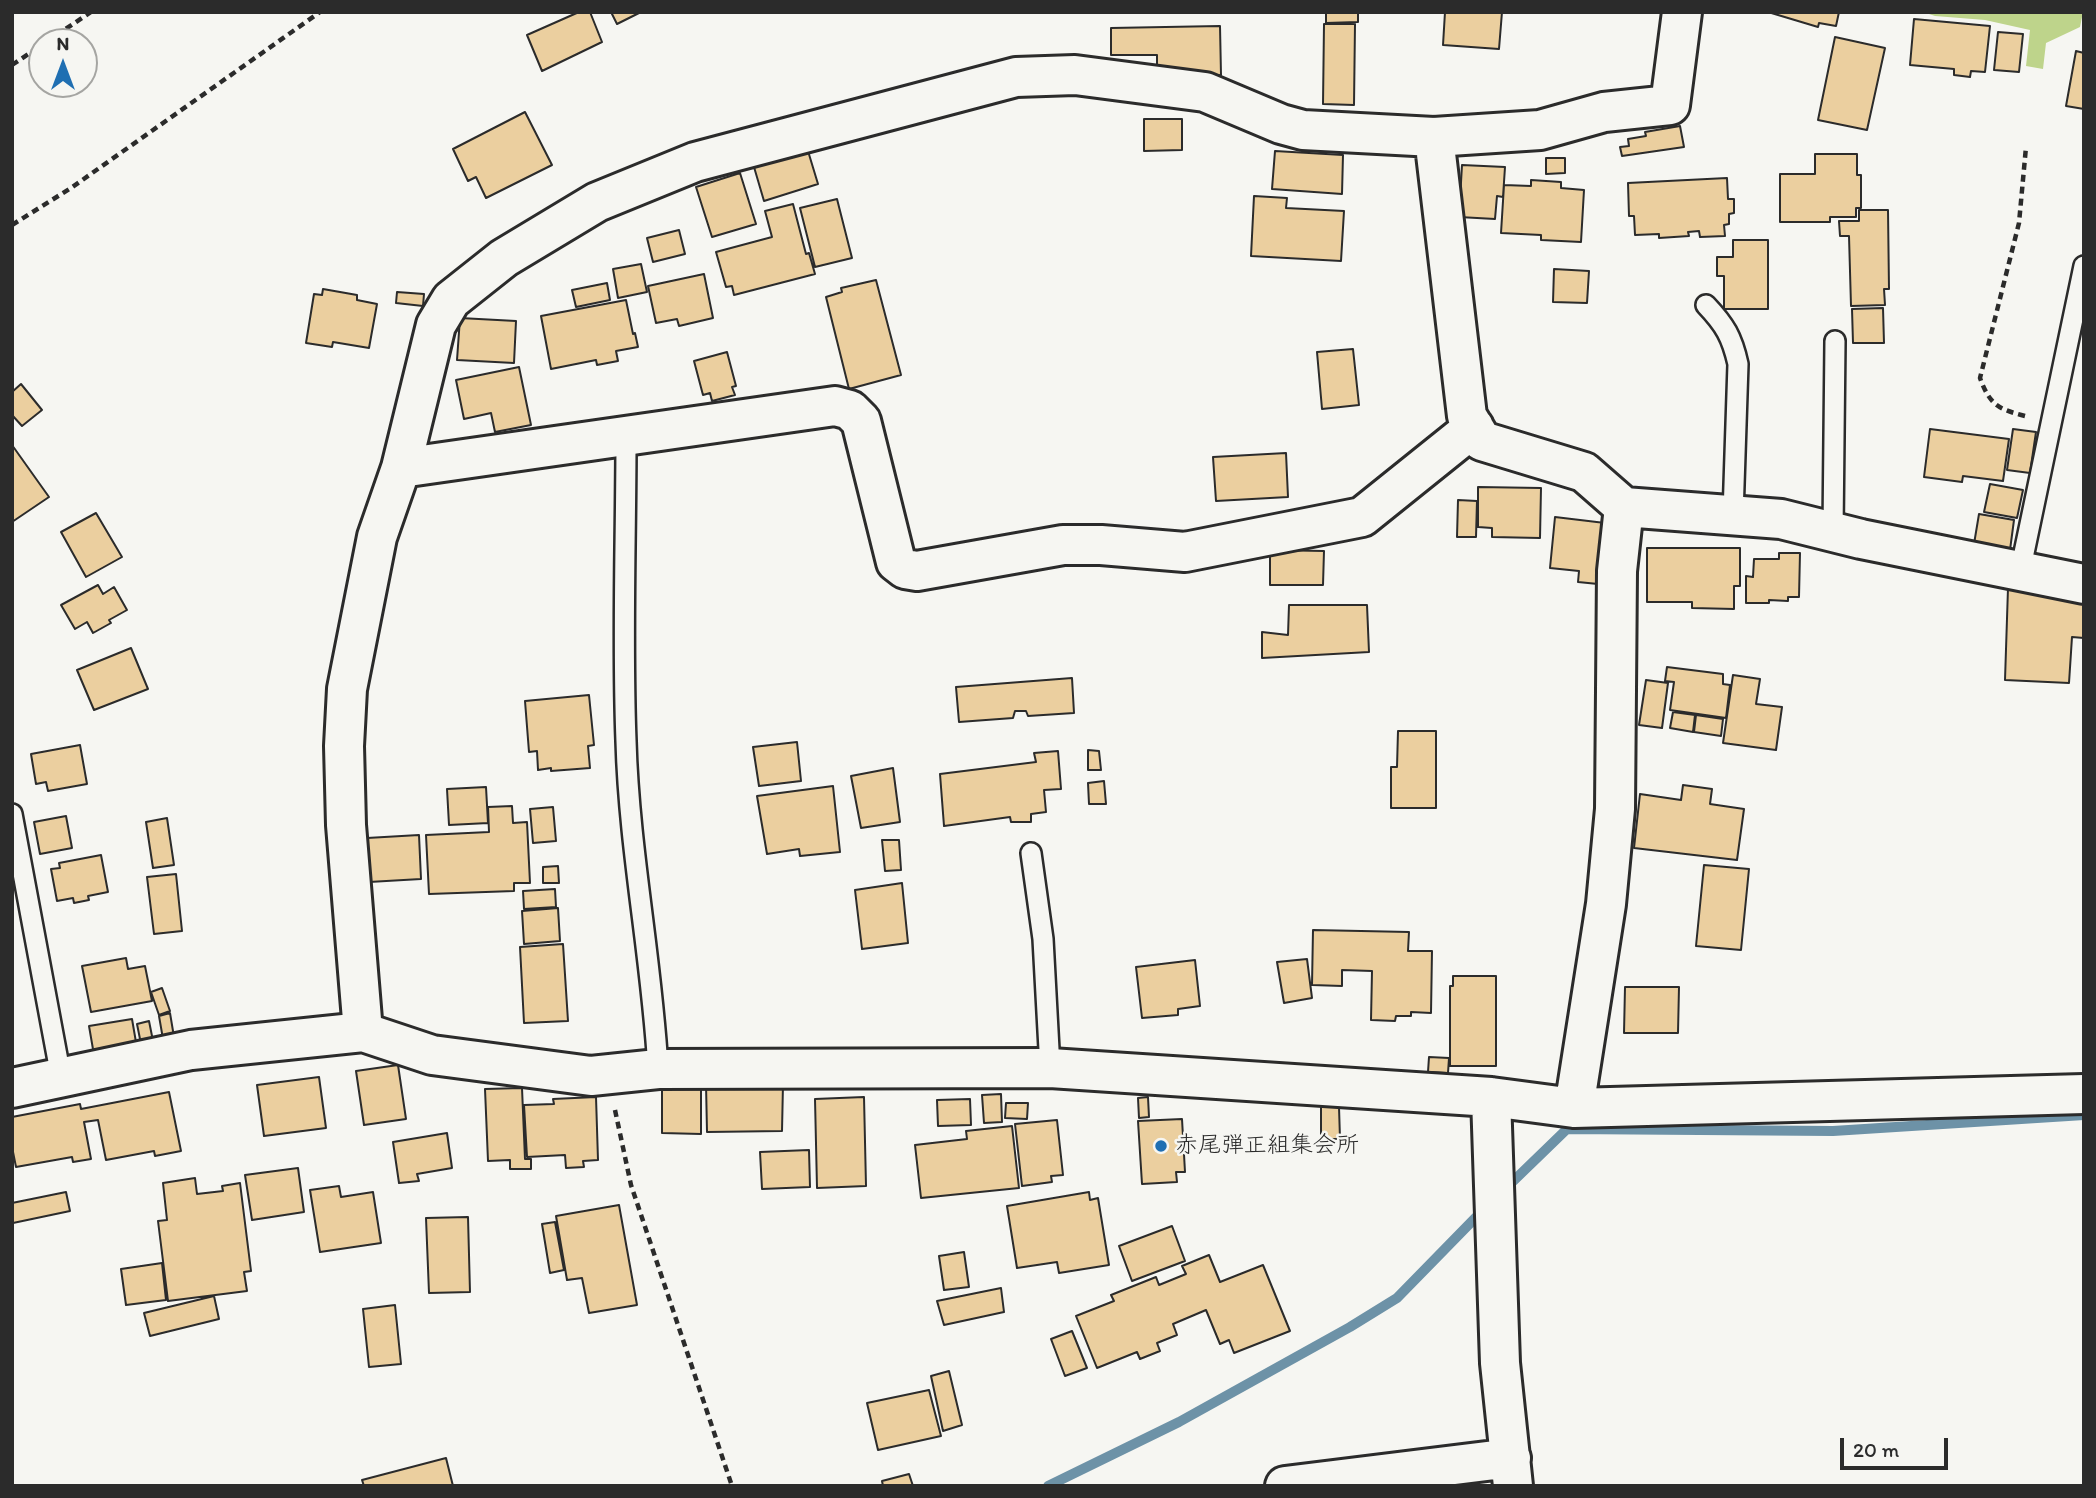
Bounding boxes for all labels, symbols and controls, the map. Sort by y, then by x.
north arrow [28,28,98,98]
text: N [57,32,69,55]
place label: 赤尾弾正組集会所 [1175,1132,1359,1160]
marker: 赤尾弾正組集会所 [1153,1138,1169,1154]
scale bar [1844,1424,1952,1468]
text: 20 m [1853,1437,1899,1462]

